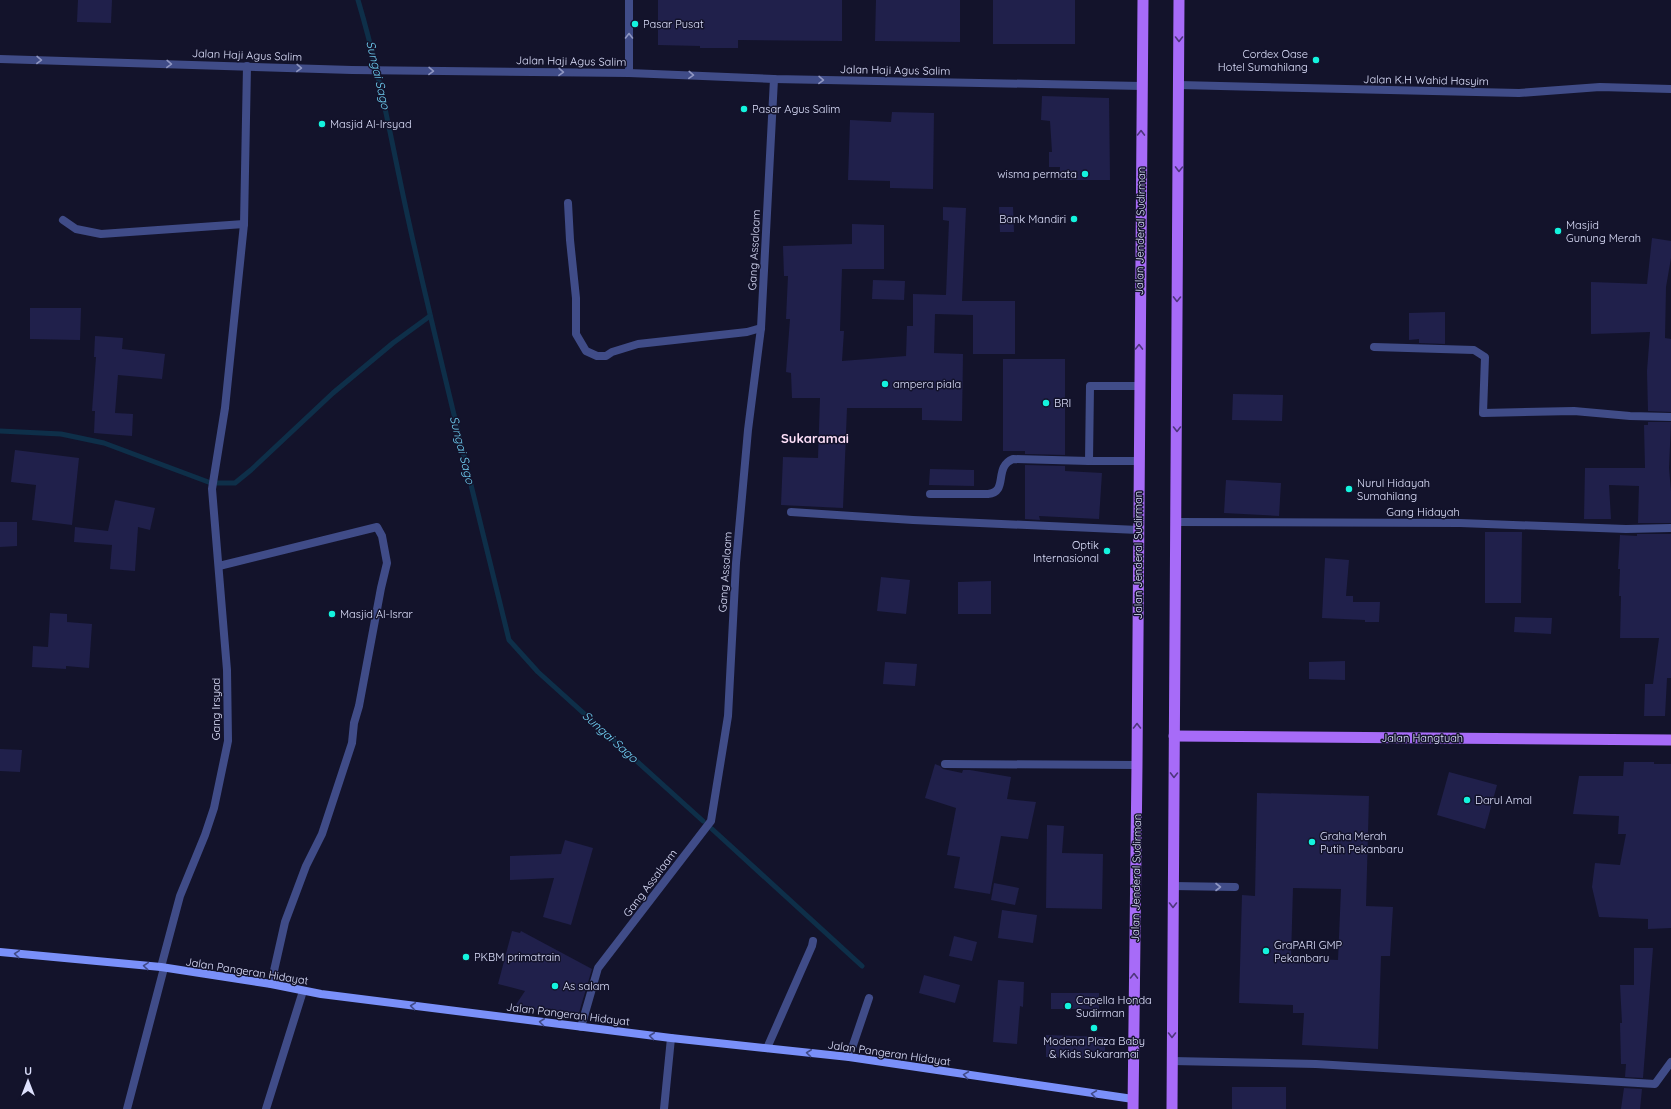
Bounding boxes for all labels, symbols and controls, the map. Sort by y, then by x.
place label: Pasar Pusat [643,17,704,31]
marker: Pasar Pusat [630,19,640,29]
one-way arrow [625,33,633,39]
one-way arrow [1175,36,1183,42]
water label: Sungai Sago [363,39,394,111]
street label: Jalan Haji Agus Salim [192,46,302,64]
place label: Cordex Oase Hotel Sumahilang [1218,47,1308,74]
street label: Jalan Haji Agus Salim [516,53,626,69]
marker: Cordex Oase Hotel Sumahilang [1311,55,1321,65]
one-way arrow [36,56,42,64]
one-way arrow [166,60,172,68]
street label: Jalan Haji Agus Salim [840,62,950,78]
one-way arrow [296,64,302,72]
one-way arrow [428,67,434,75]
one-way arrow [558,68,564,76]
one-way arrow [688,71,694,80]
street label: Jalan K.H Wahid Hasyim [1363,72,1489,88]
one-way arrow [818,76,824,84]
place label: Pasar Agus Salim [752,102,840,116]
marker: Pasar Agus Salim [739,104,749,114]
place label: Masjid Al-Irsyad [330,117,412,131]
marker: Masjid Al-Irsyad [317,119,327,129]
one-way arrow [1137,130,1145,136]
one-way arrow [1175,166,1183,172]
place label: wisma permata [997,167,1077,181]
street label: Jalan Jenderal Sudirman [1132,167,1148,295]
marker: wisma permata [1080,169,1090,179]
street label: Gang Assalaam [745,209,763,291]
place label: Bank Mandiri [999,212,1066,226]
marker: Bank Mandiri [1069,214,1079,224]
place label: Masjid Gunung Merah [1566,218,1641,245]
marker: Masjid Gunung Merah [1553,226,1563,236]
one-way arrow [1173,296,1182,302]
one-way arrow [1135,344,1143,350]
place label: ampera piala [893,377,961,391]
marker: ampera piala [880,379,890,389]
place label: BRI [1054,396,1071,410]
marker: BRI [1041,398,1051,408]
water label: Sungai Sago [447,414,478,486]
one-way arrow [1173,426,1181,432]
district label: Sukaramai [781,430,849,446]
place label: Nurul Hidayah Sumahilang [1357,476,1430,503]
marker: Nurul Hidayah Sumahilang [1344,484,1354,494]
street label: Jalan Jenderal Sudirman [1131,491,1145,619]
street label: Gang Hidayah [1386,505,1460,519]
street label: Gang Assalaam [715,531,735,613]
place label: Optik Internasional [1033,538,1099,565]
marker: Optik Internasional [1102,546,1112,556]
place label: Masjid Al-Israr [340,607,414,621]
marker: Masjid Al-Israr [327,609,337,619]
street label: Gang Irsyad [209,678,223,740]
water label: Sungai Sago [579,708,642,766]
one-way arrow [1133,723,1141,729]
street label: Jalan Hangtuah [1381,731,1463,745]
one-way arrow [1170,772,1178,778]
place label: Darul Amal [1475,793,1532,807]
marker: Darul Amal [1462,795,1472,805]
street label: Jalan Jenderal Sudirman [1128,814,1144,942]
place label: Graha Merah Putih Pekanbaru [1320,829,1403,856]
marker: Graha Merah Putih Pekanbaru [1307,837,1317,847]
street label: Gang Assalaam [620,846,680,920]
one-way arrow [1215,883,1221,891]
one-way arrow [1168,902,1177,908]
place label: GraPARI GMP Pekanbaru [1274,938,1343,965]
marker: GraPARI GMP Pekanbaru [1261,946,1271,956]
one-way arrow [14,950,20,959]
place label: PKBM primatrain [474,950,560,964]
marker: PKBM primatrain [461,952,471,962]
street label: Jalan Pangeran Hidayat [185,954,310,988]
one-way arrow [143,962,149,971]
one-way arrow [1130,973,1138,979]
place label: As salam [563,979,609,993]
marker: As salam [550,981,560,991]
place label: Capella Honda Sudirman [1076,993,1152,1020]
street label: Jalan Pangeran Hidayat [505,999,631,1029]
marker: Capella Honda Sudirman [1063,1001,1073,1011]
one-way arrow [410,1002,416,1011]
one-way arrow [539,1018,545,1027]
marker: Modena Plaza Baby & Kids Sukaramai [1089,1023,1099,1033]
one-way arrow [649,1031,655,1040]
one-way arrow [1168,1032,1176,1038]
place label: Modena Plaza Baby & Kids Sukaramai [1043,1034,1145,1061]
street label: Jalan Pangeran Hidayat [826,1037,952,1069]
one-way arrow [806,1049,812,1058]
north arrow [8,1061,48,1101]
text: U [24,1064,32,1078]
one-way arrow [962,1071,969,1080]
one-way arrow [1091,1090,1097,1099]

